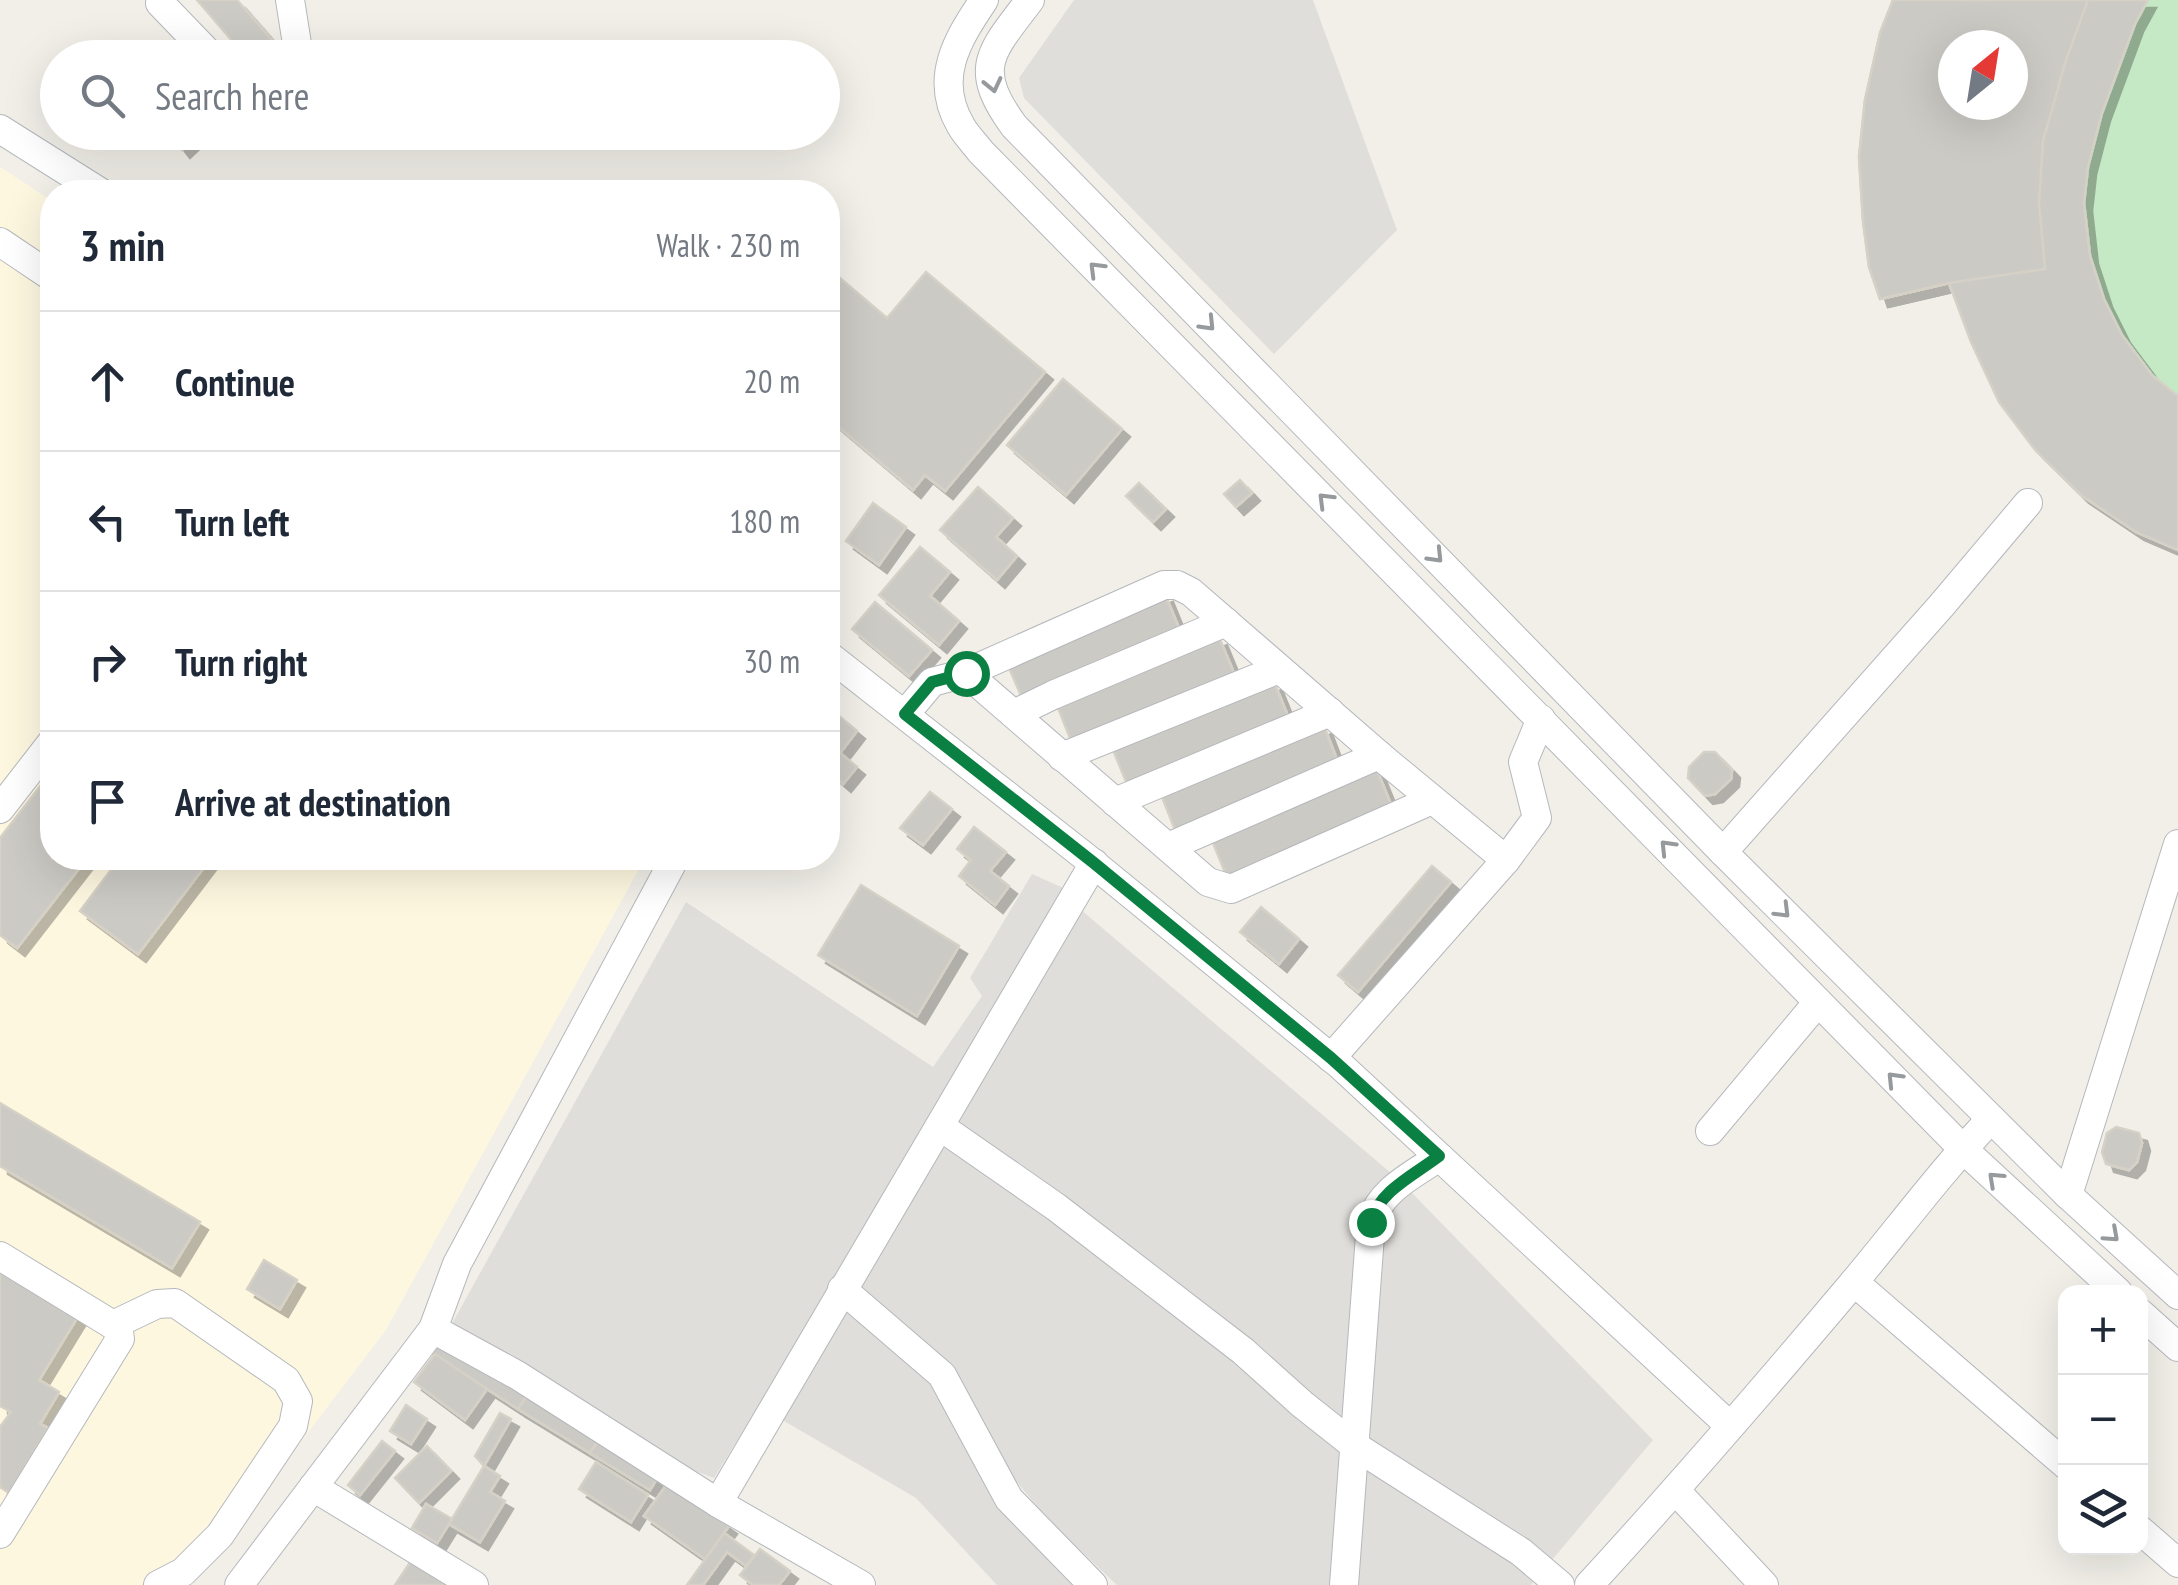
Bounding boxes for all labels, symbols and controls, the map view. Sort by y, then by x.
north arrow [1938,30,2028,120]
search box [40,40,840,150]
icon: search [75,68,130,123]
text: Search here [155,71,309,120]
one-way arrow [981,76,1002,93]
text: 3 min [80,218,165,273]
text: Walk · 230 m [656,224,800,266]
one-way arrow [1090,262,1108,280]
one-way arrow [1196,313,1214,331]
icon: ahead [80,354,135,409]
text: Continue [175,357,295,406]
text: 20 m [744,360,800,402]
one-way arrow [1318,493,1336,511]
icon: left [80,494,135,549]
text: Turn left [175,497,289,546]
text: 180 m [729,500,800,542]
one-way arrow [1424,545,1442,563]
icon: right [80,634,135,689]
text: Turn right [175,637,307,686]
text: 30 m [744,640,800,682]
route start [944,651,990,697]
icon: arrive [80,774,135,829]
text: Arrive at destination [175,777,451,826]
one-way arrow [1661,841,1679,859]
one-way arrow [1771,900,1789,918]
one-way arrow [1888,1073,1906,1091]
one-way arrow [1988,1173,2006,1191]
route end [1349,1200,1395,1246]
one-way arrow [2100,1223,2119,1241]
map controls [2058,1285,2148,1555]
button: + [2058,1285,2148,1375]
button: − [2058,1375,2148,1465]
button: layers [2058,1465,2148,1555]

